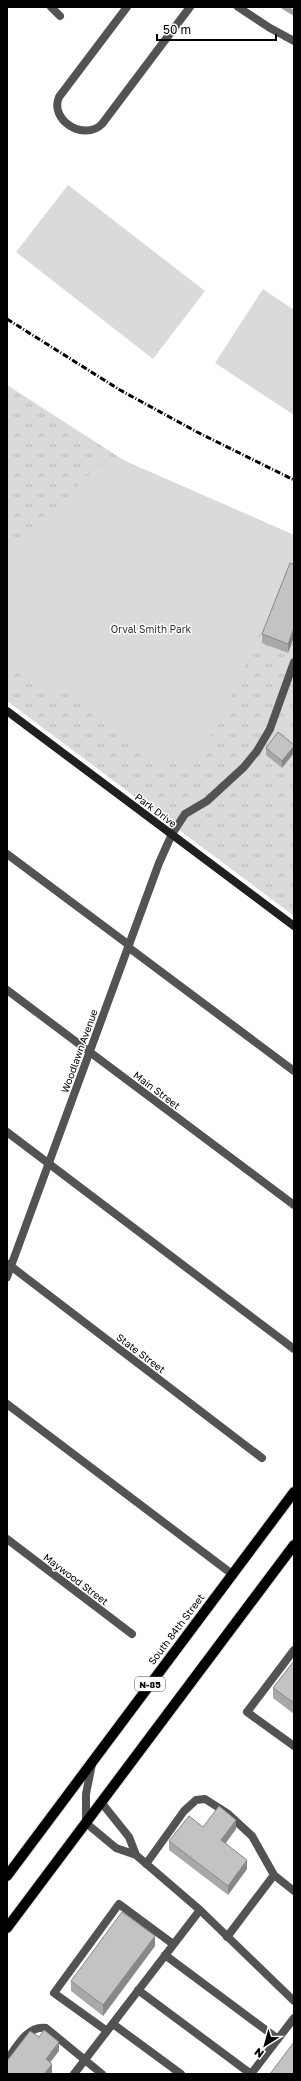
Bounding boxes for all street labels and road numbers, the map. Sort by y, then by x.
street label: Park Drive [133,790,179,830]
street label: Woodlawn Avenue [58,1007,100,1094]
street label: Main Street [131,1069,183,1111]
street label: State Street [114,1331,168,1375]
street label: Maywood Street [41,1551,111,1607]
street label: South 84th Street [145,1591,207,1667]
road number: N-85 [135,1677,165,1691]

